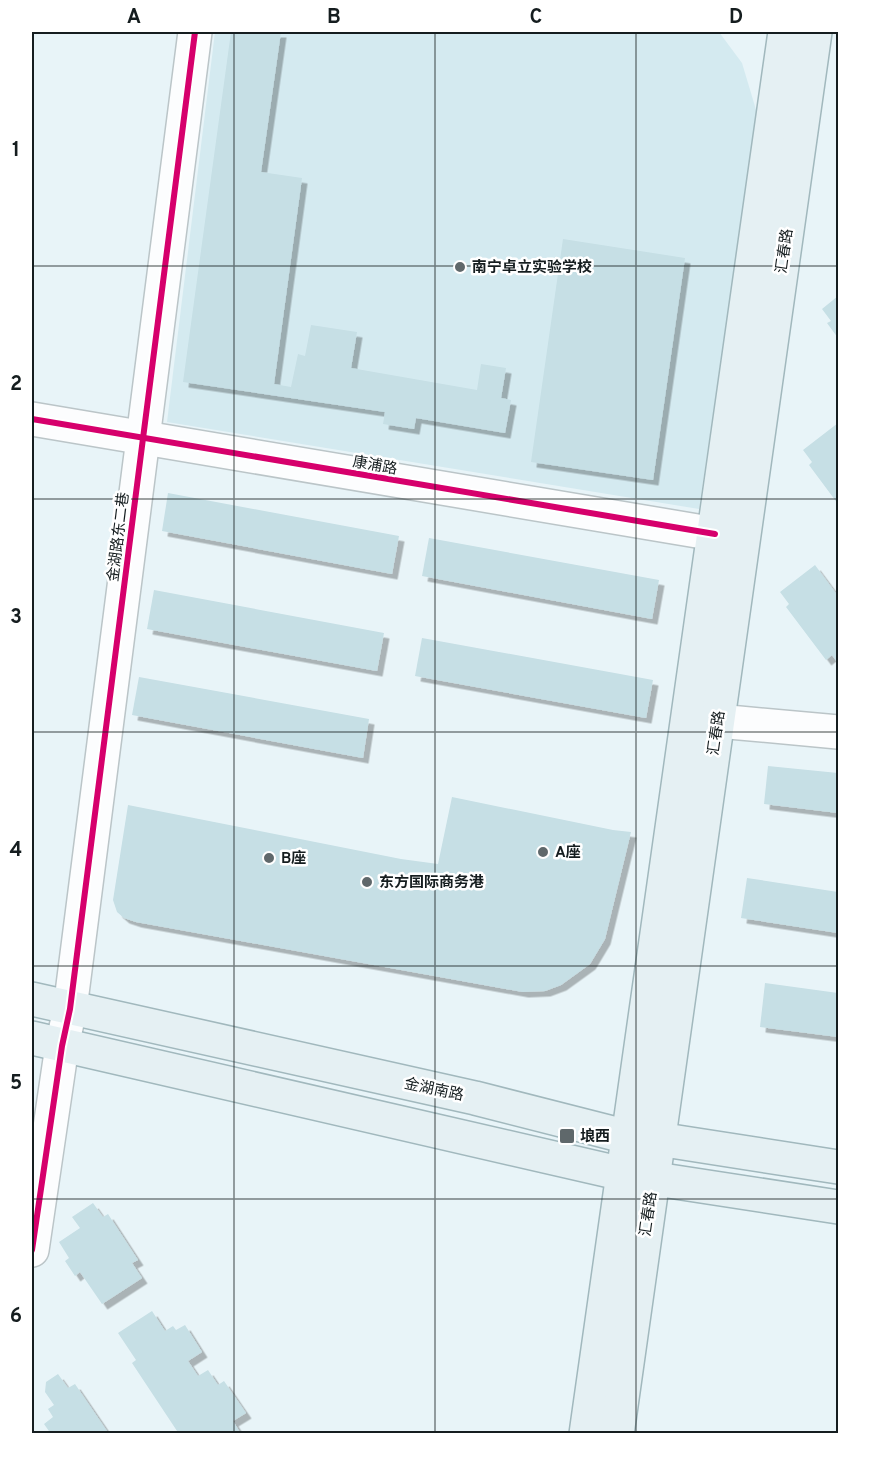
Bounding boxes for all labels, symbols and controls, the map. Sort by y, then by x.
text: A [127,5,141,31]
text: B [327,5,341,31]
text: C [530,5,542,31]
text: D [729,5,743,31]
text: 1 [12,138,20,164]
street label: 汇春路 [773,228,798,275]
place label: 南宁卓立实验学校 [472,258,592,278]
marker: 南宁卓立实验学校 [453,260,467,274]
text: 2 [10,372,22,398]
street label: 康浦路 [351,452,399,480]
street label: 金湖路东二巷 [105,491,134,583]
text: 3 [10,605,22,631]
street label: 汇春路 [705,710,730,757]
text: 4 [10,838,22,864]
place label: A座 [555,843,581,863]
marker: A座 [536,845,550,859]
place label: B座 [281,849,306,869]
marker: B座 [262,851,276,865]
place label: 东方国际商务港 [379,874,484,893]
marker: 东方国际商务港 [360,875,374,889]
text: 5 [10,1071,22,1097]
street label: 金湖南路 [402,1075,465,1106]
marker: 埌西 [558,1127,576,1145]
place label: 埌西 [580,1127,610,1147]
street label: 汇春路 [637,1191,662,1238]
text: 6 [10,1304,22,1330]

